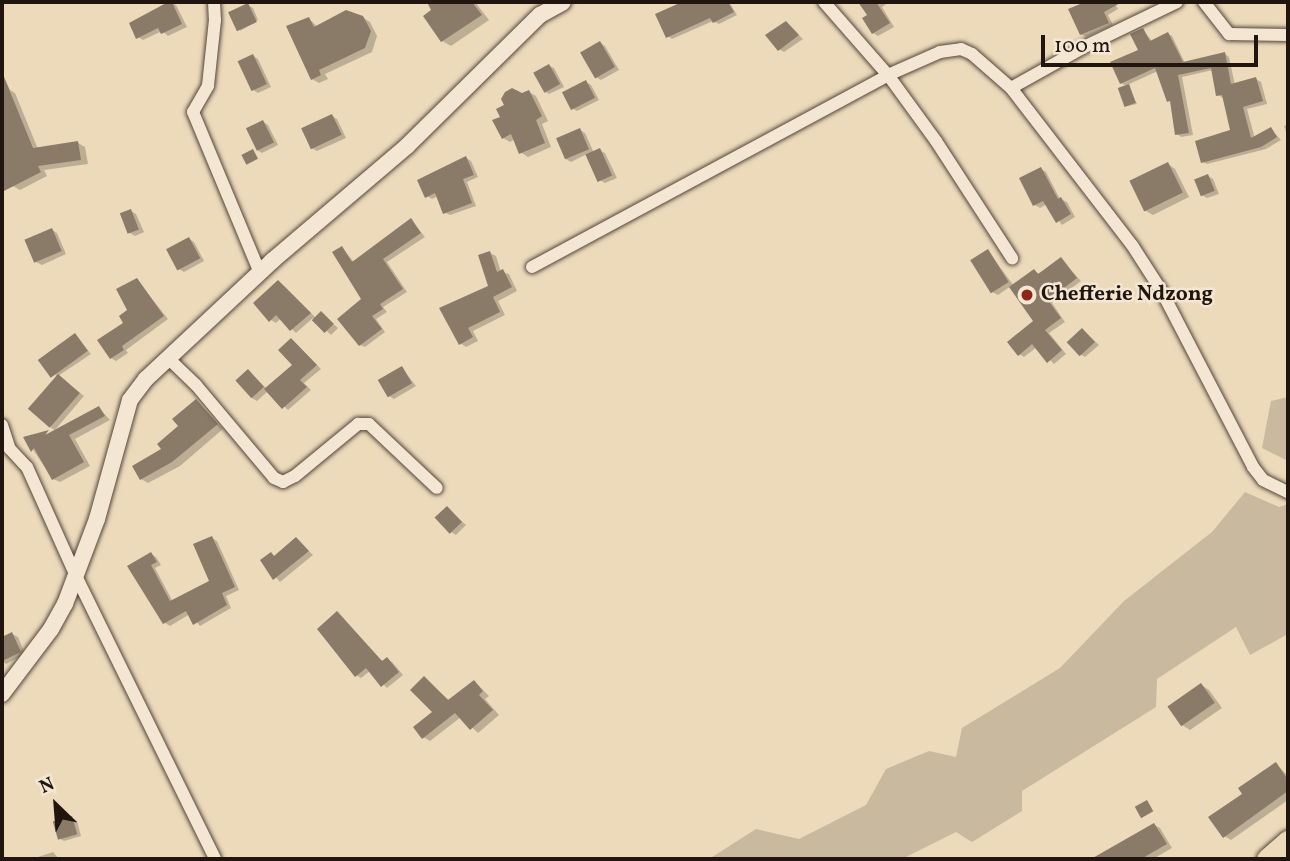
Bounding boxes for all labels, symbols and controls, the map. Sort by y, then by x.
scale bar [1045,21,1262,65]
text: 100 m [1054,32,1111,61]
place label: Chefferie Ndzong [1041,282,1213,308]
marker: Chefferie Ndzong [1019,287,1035,303]
north arrow [21,770,91,840]
text: N [35,771,59,801]

